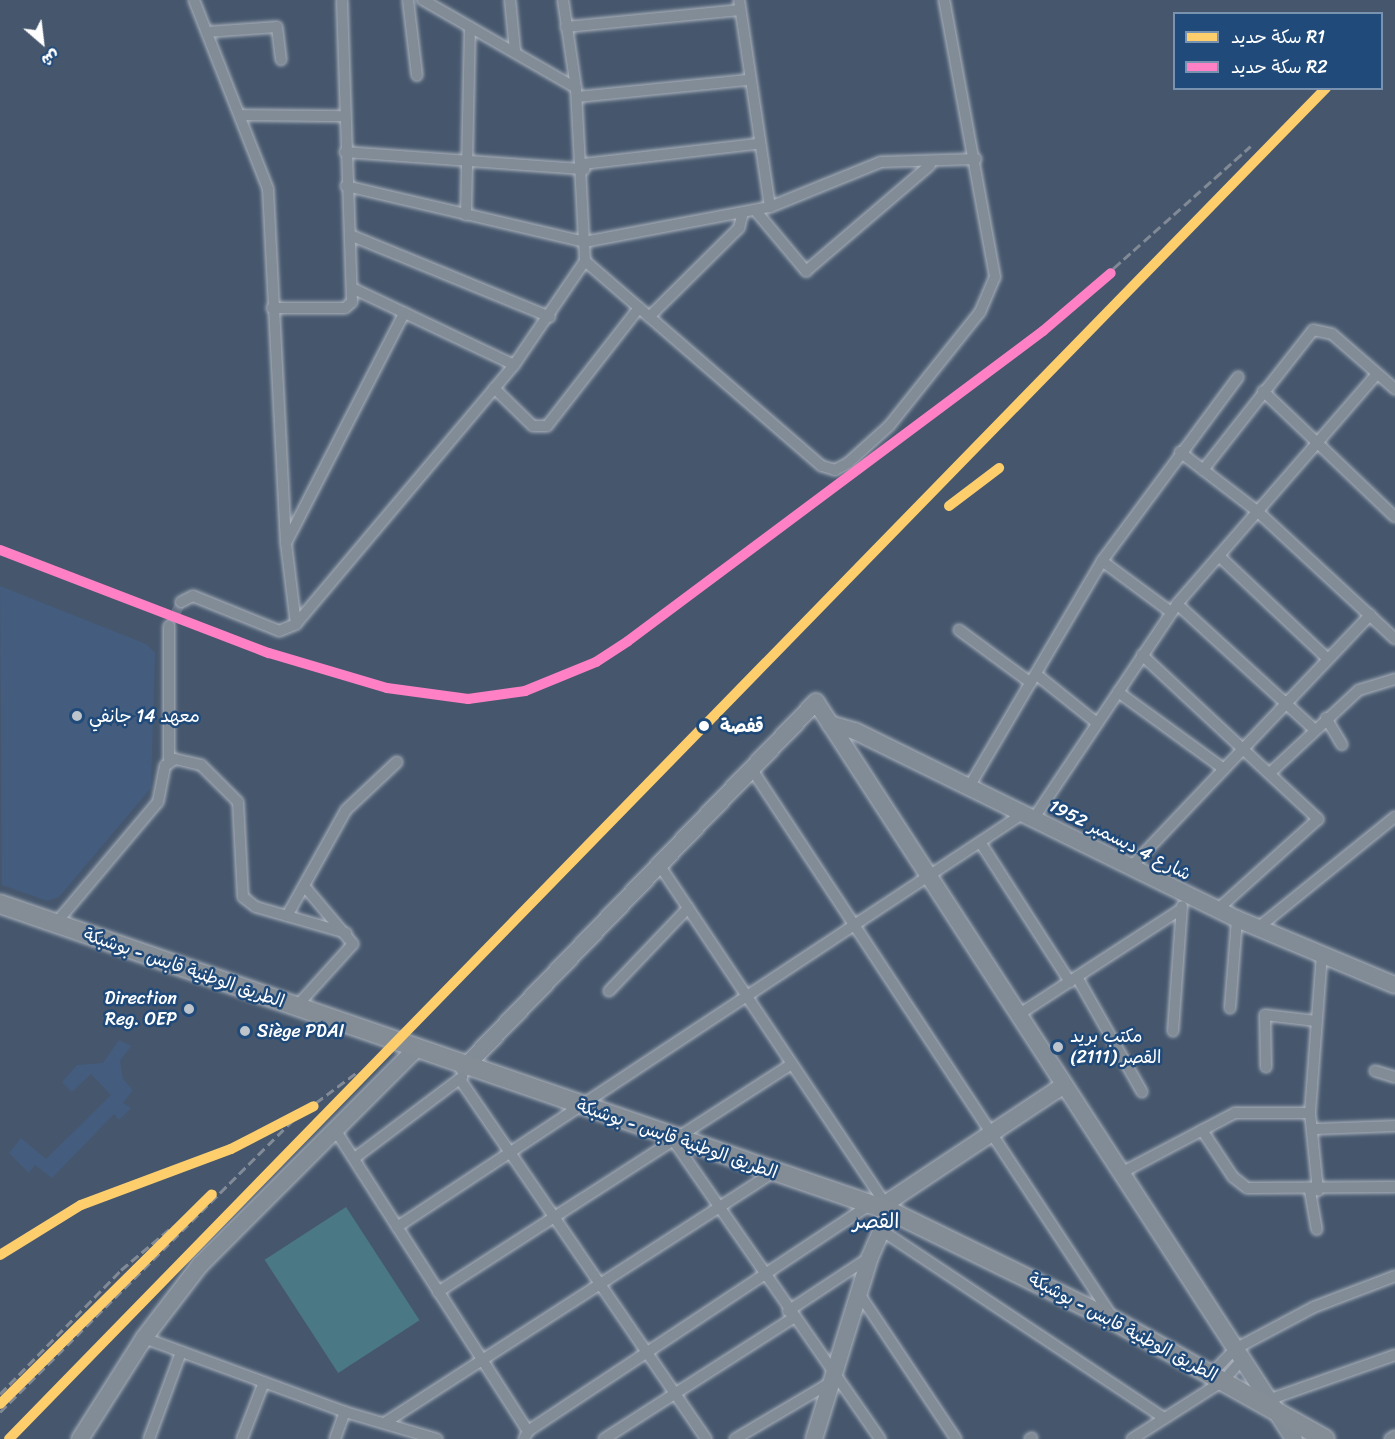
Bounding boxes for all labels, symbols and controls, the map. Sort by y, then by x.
north arrow [12,12,72,72]
legend [1173,12,1383,90]
text: سكة حديد R1 [1231,21,1325,53]
text: ش [36,41,65,75]
text: سكة حديد R2 [1231,51,1328,83]
place label: معهد 14 جانفي [89,705,200,727]
marker: معهد 14 جانفي [70,709,84,723]
marker: قفصة [693,715,715,737]
place label: قفصة [720,715,764,737]
street label: شارع 4 ديسمبر 1952 [1045,795,1195,885]
street label: الطريق الوطنية قابس - بوشبكة [81,923,287,1013]
place label: Direction Reg. OEP [105,988,177,1030]
marker: Direction Reg. OEP [182,1002,196,1016]
place label: Siège PDAI [257,1020,345,1042]
marker: Siège PDAI [238,1024,252,1038]
place label: مكتب بريد القصر (2111) [1070,1026,1161,1068]
marker: مكتب بريد القصر (2111) [1051,1040,1065,1054]
street label: الطريق الوطنية قابس - بوشبكة [574,1094,780,1184]
district label: القصر [852,1208,900,1234]
street label: الطريق الوطنية قابس - بوشبكة [1025,1268,1221,1386]

